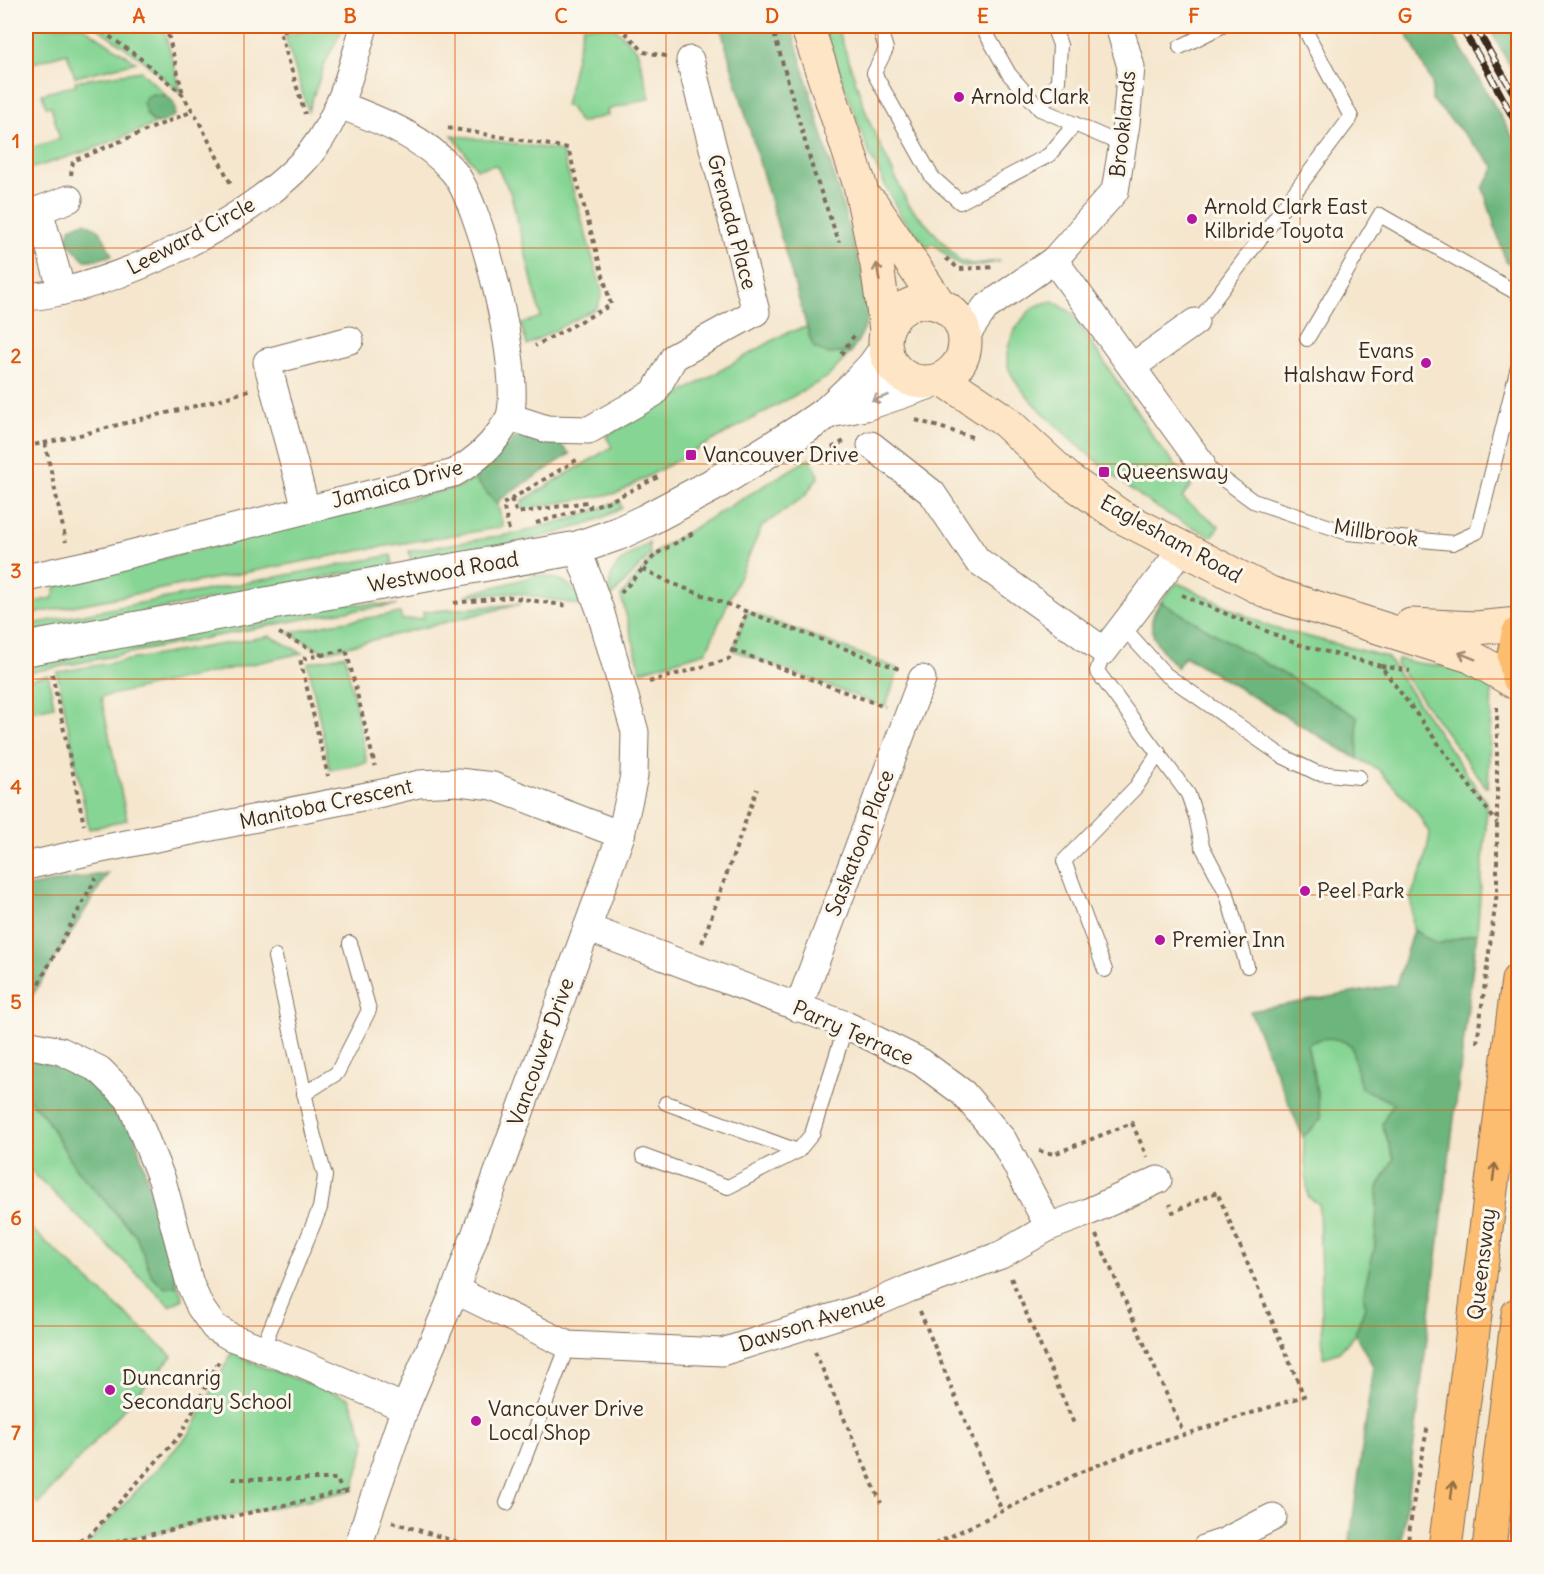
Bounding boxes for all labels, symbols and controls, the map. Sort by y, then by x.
text: A [133,3,146,28]
text: B [343,3,357,28]
text: C [554,3,568,28]
text: D [765,3,779,28]
text: E [977,3,989,28]
text: F [1188,3,1200,28]
text: G [1398,3,1412,28]
street label: Brooklands [1103,69,1142,179]
place label: Arnold Clark [971,83,1089,110]
marker: Arnold Clark [952,90,966,104]
text: 1 [12,128,20,153]
street label: Grenada Place [701,151,763,292]
street label: Leeward Circle [122,190,259,281]
place label: Arnold Clark East Kilbride Toyota [1204,193,1368,244]
marker: Arnold Clark East Kilbride Toyota [1185,212,1199,226]
one-way arrow [873,263,884,283]
place label: Evans Halshaw Ford [1284,337,1414,388]
text: 2 [11,343,22,368]
marker: Evans Halshaw Ford [1419,356,1433,370]
one-way arrow [871,394,890,405]
place label: Vancouver Drive [703,441,859,468]
marker: Vancouver Drive [684,448,698,462]
street label: Jamaica Drive [328,453,466,514]
place label: Queensway [1116,458,1229,485]
marker: Queensway [1097,465,1111,479]
street label: Eaglesham Road [1096,488,1247,589]
street label: Millbrook [1332,512,1420,553]
street label: Westwood Road [365,545,521,598]
text: 3 [10,558,22,583]
one-way arrow [1459,650,1477,661]
street label: Saskatoon Place [819,766,900,920]
street label: Manitoba Crescent [237,772,415,835]
text: 4 [10,774,22,799]
place label: Peel Park [1317,877,1405,904]
marker: Peel Park [1298,884,1312,898]
place label: Premier Inn [1172,926,1285,953]
marker: Premier Inn [1153,933,1167,947]
street label: Vancouver Drive [501,974,580,1130]
text: 5 [10,989,22,1014]
street label: Parry Terrace [789,994,918,1071]
one-way arrow [1488,1163,1499,1183]
text: 6 [10,1205,22,1230]
street label: Queensway [1461,1206,1502,1322]
street label: Dawson Avenue [735,1285,888,1358]
place label: Duncanrig Secondary School [122,1364,292,1415]
marker: Duncanrig Secondary School [103,1383,117,1397]
place label: Vancouver Drive Local Shop [488,1395,644,1446]
marker: Vancouver Drive Local Shop [469,1414,483,1428]
text: 7 [11,1420,21,1445]
one-way arrow [1447,1481,1458,1501]

